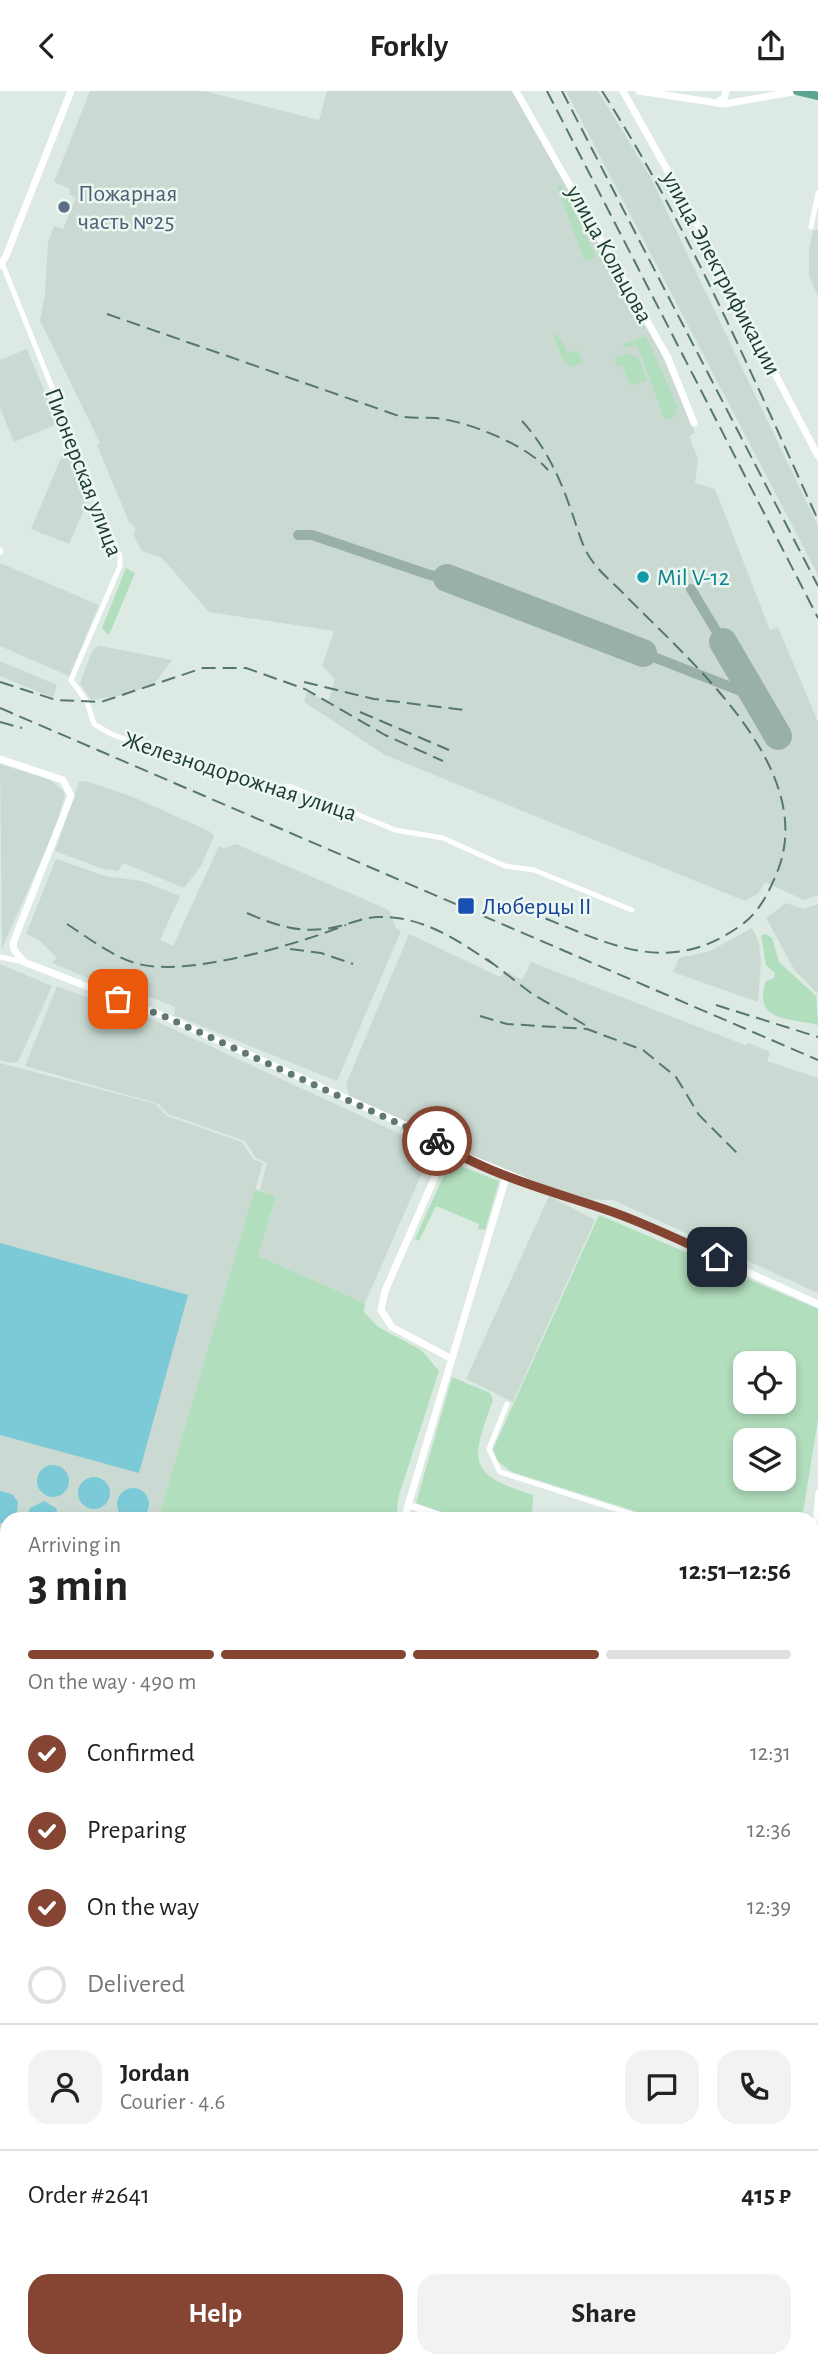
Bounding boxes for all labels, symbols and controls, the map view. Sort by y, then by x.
icon: back [28,27,66,65]
icon: share [752,27,790,65]
text: Forkly [370,30,448,62]
street label: улица Электрификации [657,167,785,379]
street label: улица Кольцова [561,181,657,327]
place label: Пожарная часть №25 [78,182,177,234]
marker: Пожарная часть №25 [56,199,72,215]
street label: Пионерская улица [40,385,126,560]
place label: Mil V-12 [657,566,730,590]
marker: Mil V-12 [635,569,651,585]
street label: Железнодорожная улица [120,728,360,826]
place label: Люберцы II [482,895,592,919]
marker: Люберцы II [456,896,476,916]
pin [88,969,148,1029]
icon: bag [99,980,137,1018]
courier [402,1106,472,1176]
icon: bike [418,1122,456,1160]
pin [687,1227,747,1287]
icon: home [698,1238,736,1276]
map controls [733,1351,796,1491]
button: locate [733,1351,796,1414]
button: layers [733,1428,796,1491]
text: Arriving in [28,1534,121,1557]
text: 12:51–12:56 [680,1558,791,1584]
text: 3 min [28,1563,128,1609]
text: On the way · 490 m [28,1671,196,1694]
icon: check [28,1735,66,1773]
text: Confirmed [87,1740,195,1766]
text: 12:31 [750,1742,791,1765]
icon: check [28,1812,66,1850]
text: Preparing [87,1817,186,1843]
text: 12:36 [747,1819,791,1842]
icon: check [28,1889,66,1927]
text: On the way [87,1894,199,1920]
text: 12:39 [747,1896,791,1919]
text: Delivered [87,1971,185,1997]
button: person [28,2050,102,2124]
button: chat [625,2050,699,2124]
button: phone [717,2050,791,2124]
text: Jordan [120,2060,190,2086]
text: Courier · 4.6 [120,2091,225,2114]
text: Order #2641 [28,2182,150,2208]
text: 415 ₽ [741,2182,791,2208]
button: Help [28,2274,403,2354]
button: Share [417,2274,791,2354]

